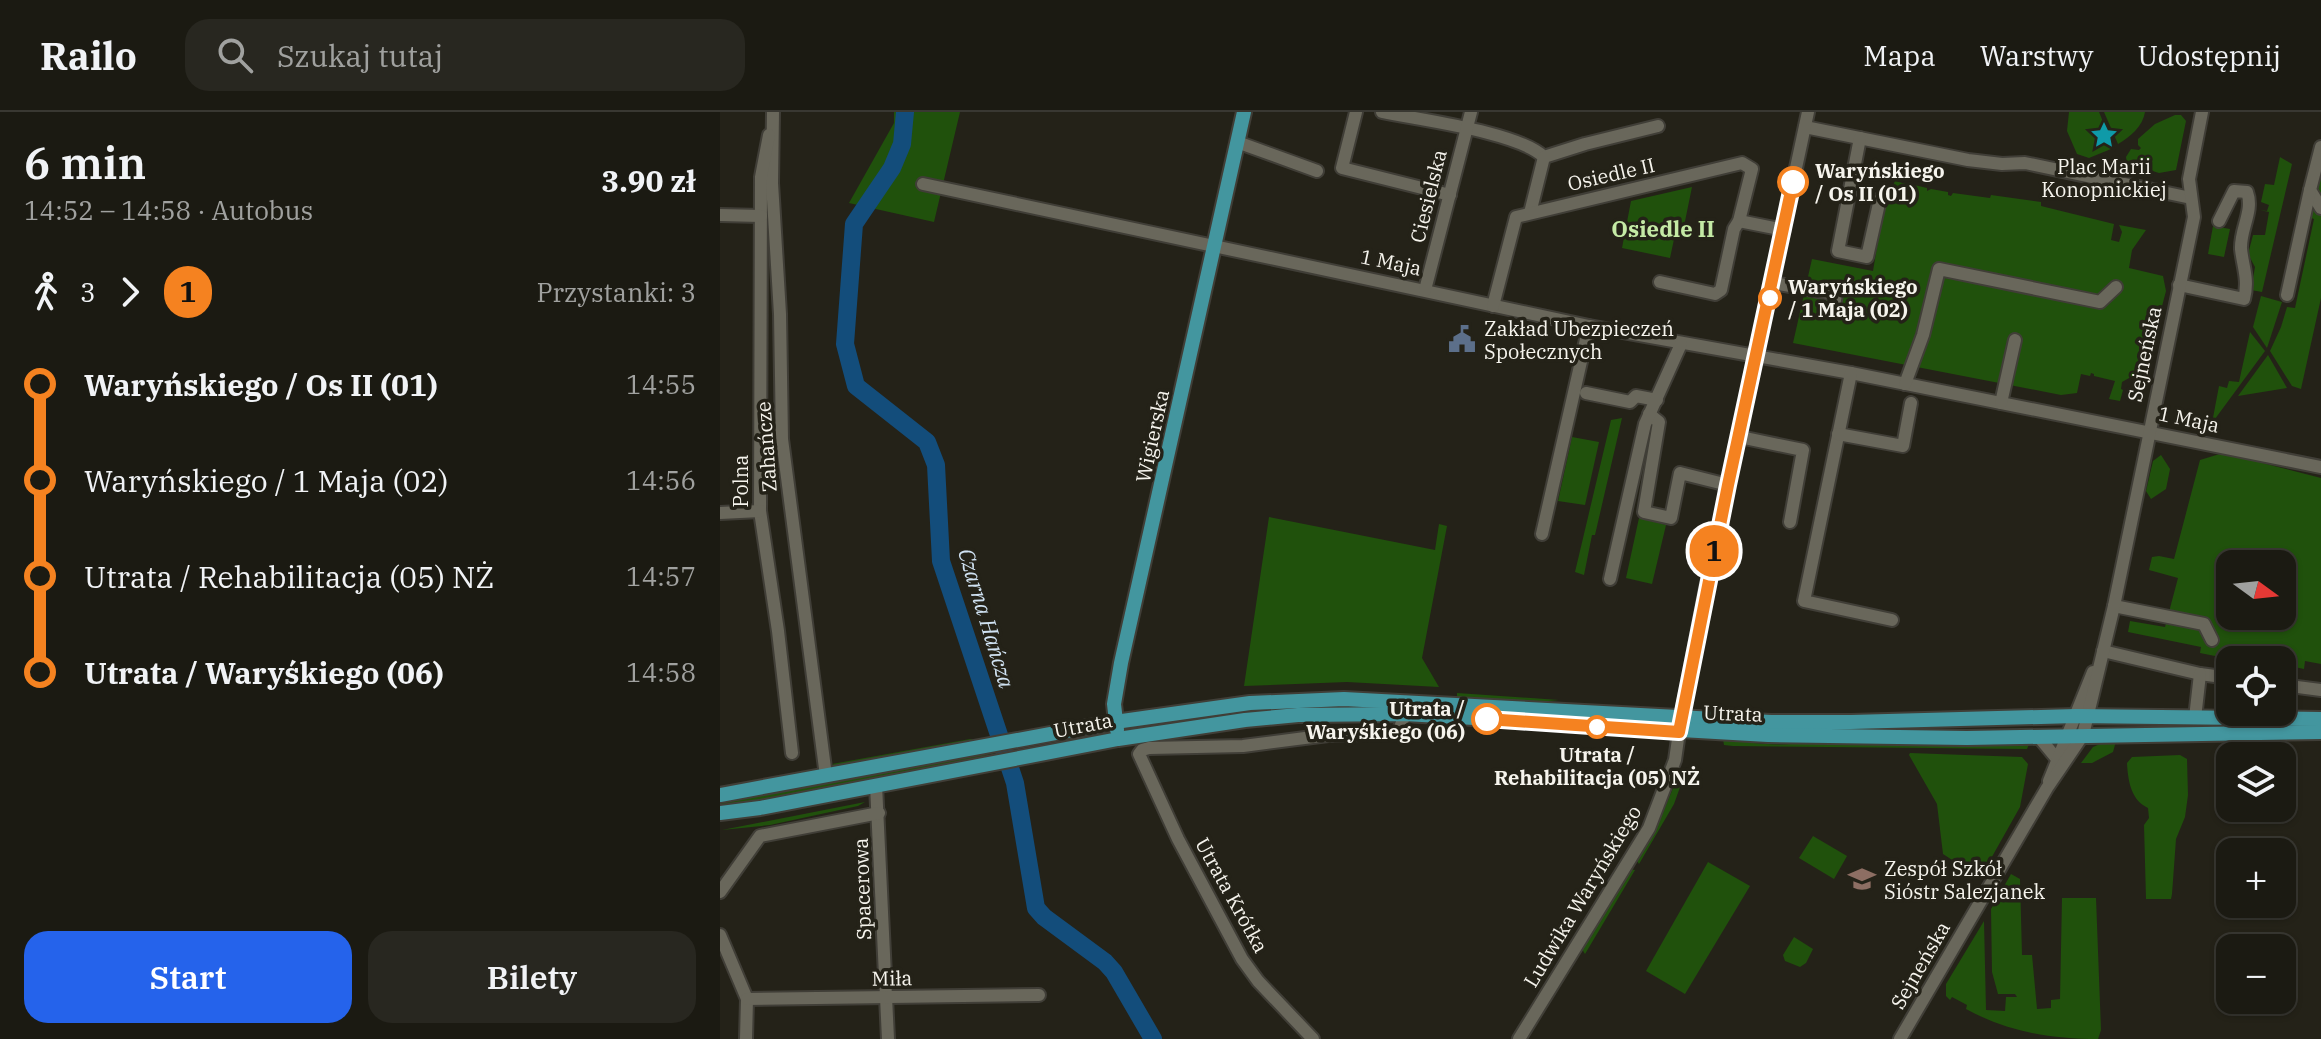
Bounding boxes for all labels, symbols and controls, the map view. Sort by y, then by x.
search box [185,19,745,91]
text: Railo [40,31,137,80]
icon: search [213,33,257,77]
text: Szukaj tutaj [277,36,443,75]
text: Mapa [1863,37,1936,74]
text: Warstwy [1980,37,2093,74]
text: Udostępnij [2137,37,2281,74]
place icon: Plac Marii Konopnickiej [2089,120,2119,150]
text: 6 min [24,134,146,191]
street label: Ciesielska [1403,146,1453,245]
street label: Osiedle II [1565,151,1657,197]
place label: Plac Marii Konopnickiej [2041,153,2167,203]
place label: Waryńskiego / Os II (01) [1815,157,1945,207]
text: 3.90 zł [601,161,696,200]
marker: Waryńskiego / Os II (01) [1778,167,1808,197]
text: 14:52 – 14:58 · Autobus [24,193,313,227]
district label: Osiedle II [1611,214,1715,243]
street label: 1 Maja [1358,242,1424,282]
icon: walk [24,270,68,314]
icon: forward [108,270,152,314]
text: 1 [180,273,196,310]
place label: Waryńskiego / 1 Maja (02) [1788,273,1918,323]
text: 3 [80,275,96,309]
text: Przystanki: 3 [537,275,696,309]
marker: Waryńskiego / 1 Maja (02) [1759,287,1781,309]
street label: Sejneńska [2121,304,2167,404]
place label: Zakład Ubezpieczeń Społecznych [1484,315,1674,365]
public building icon: Zakład Ubezpieczeń Społecznych [1447,324,1477,354]
text: Waryńskiego / Os II (01) [84,365,438,404]
text: 14:55 [626,367,696,401]
street label: Wigierska [1129,387,1175,485]
street label: 1 Maja [2156,399,2222,439]
street label: Zahańcze [749,401,783,493]
street label: Polna [727,454,754,508]
text: Waryńskiego / 1 Maja (02) [84,461,448,500]
text: 14:56 [626,463,696,497]
line badge: 1 [1688,525,1740,577]
text: 1 [1706,532,1722,569]
water label: Czarna Hańcza [952,544,1022,692]
north arrow [2216,550,2296,630]
map controls [2216,550,2296,1014]
text: Utrata / Rehabilitacja (05) NŻ [84,557,494,596]
text: 14:57 [626,559,696,593]
button: locate [2216,646,2296,726]
text: Utrata / Waryśkiego (06) [84,653,444,692]
text: 14:58 [626,655,696,689]
place label: Utrata / Waryśkiego (06) [1306,695,1465,745]
street label: Utrata [1703,698,1763,728]
marker: Utrata / Waryśkiego (06) [1472,704,1502,734]
street label: Utrata [1051,706,1115,744]
marker: Utrata / Rehabilitacja (05) NŻ [1586,716,1608,738]
place label: Utrata / Rehabilitacja (05) NŻ [1494,741,1700,791]
button: layers [2216,742,2296,822]
street label: Ludwika Waryńskiego [1517,800,1647,992]
street label: Utrata Krótka [1189,833,1275,957]
street label: Spacerowa [847,837,877,941]
button: + [2216,838,2296,918]
place label: Zespół Szkół Sióstr Salezjanek [1884,855,2045,905]
school or university icon: Zespół Szkół Sióstr Salezjanek [1847,864,1877,894]
street label: Sejneńska [1884,916,1956,1014]
button: Start [24,931,352,1023]
button: Bilety [368,931,696,1023]
button: − [2216,934,2296,1014]
street label: Miła [871,964,913,992]

